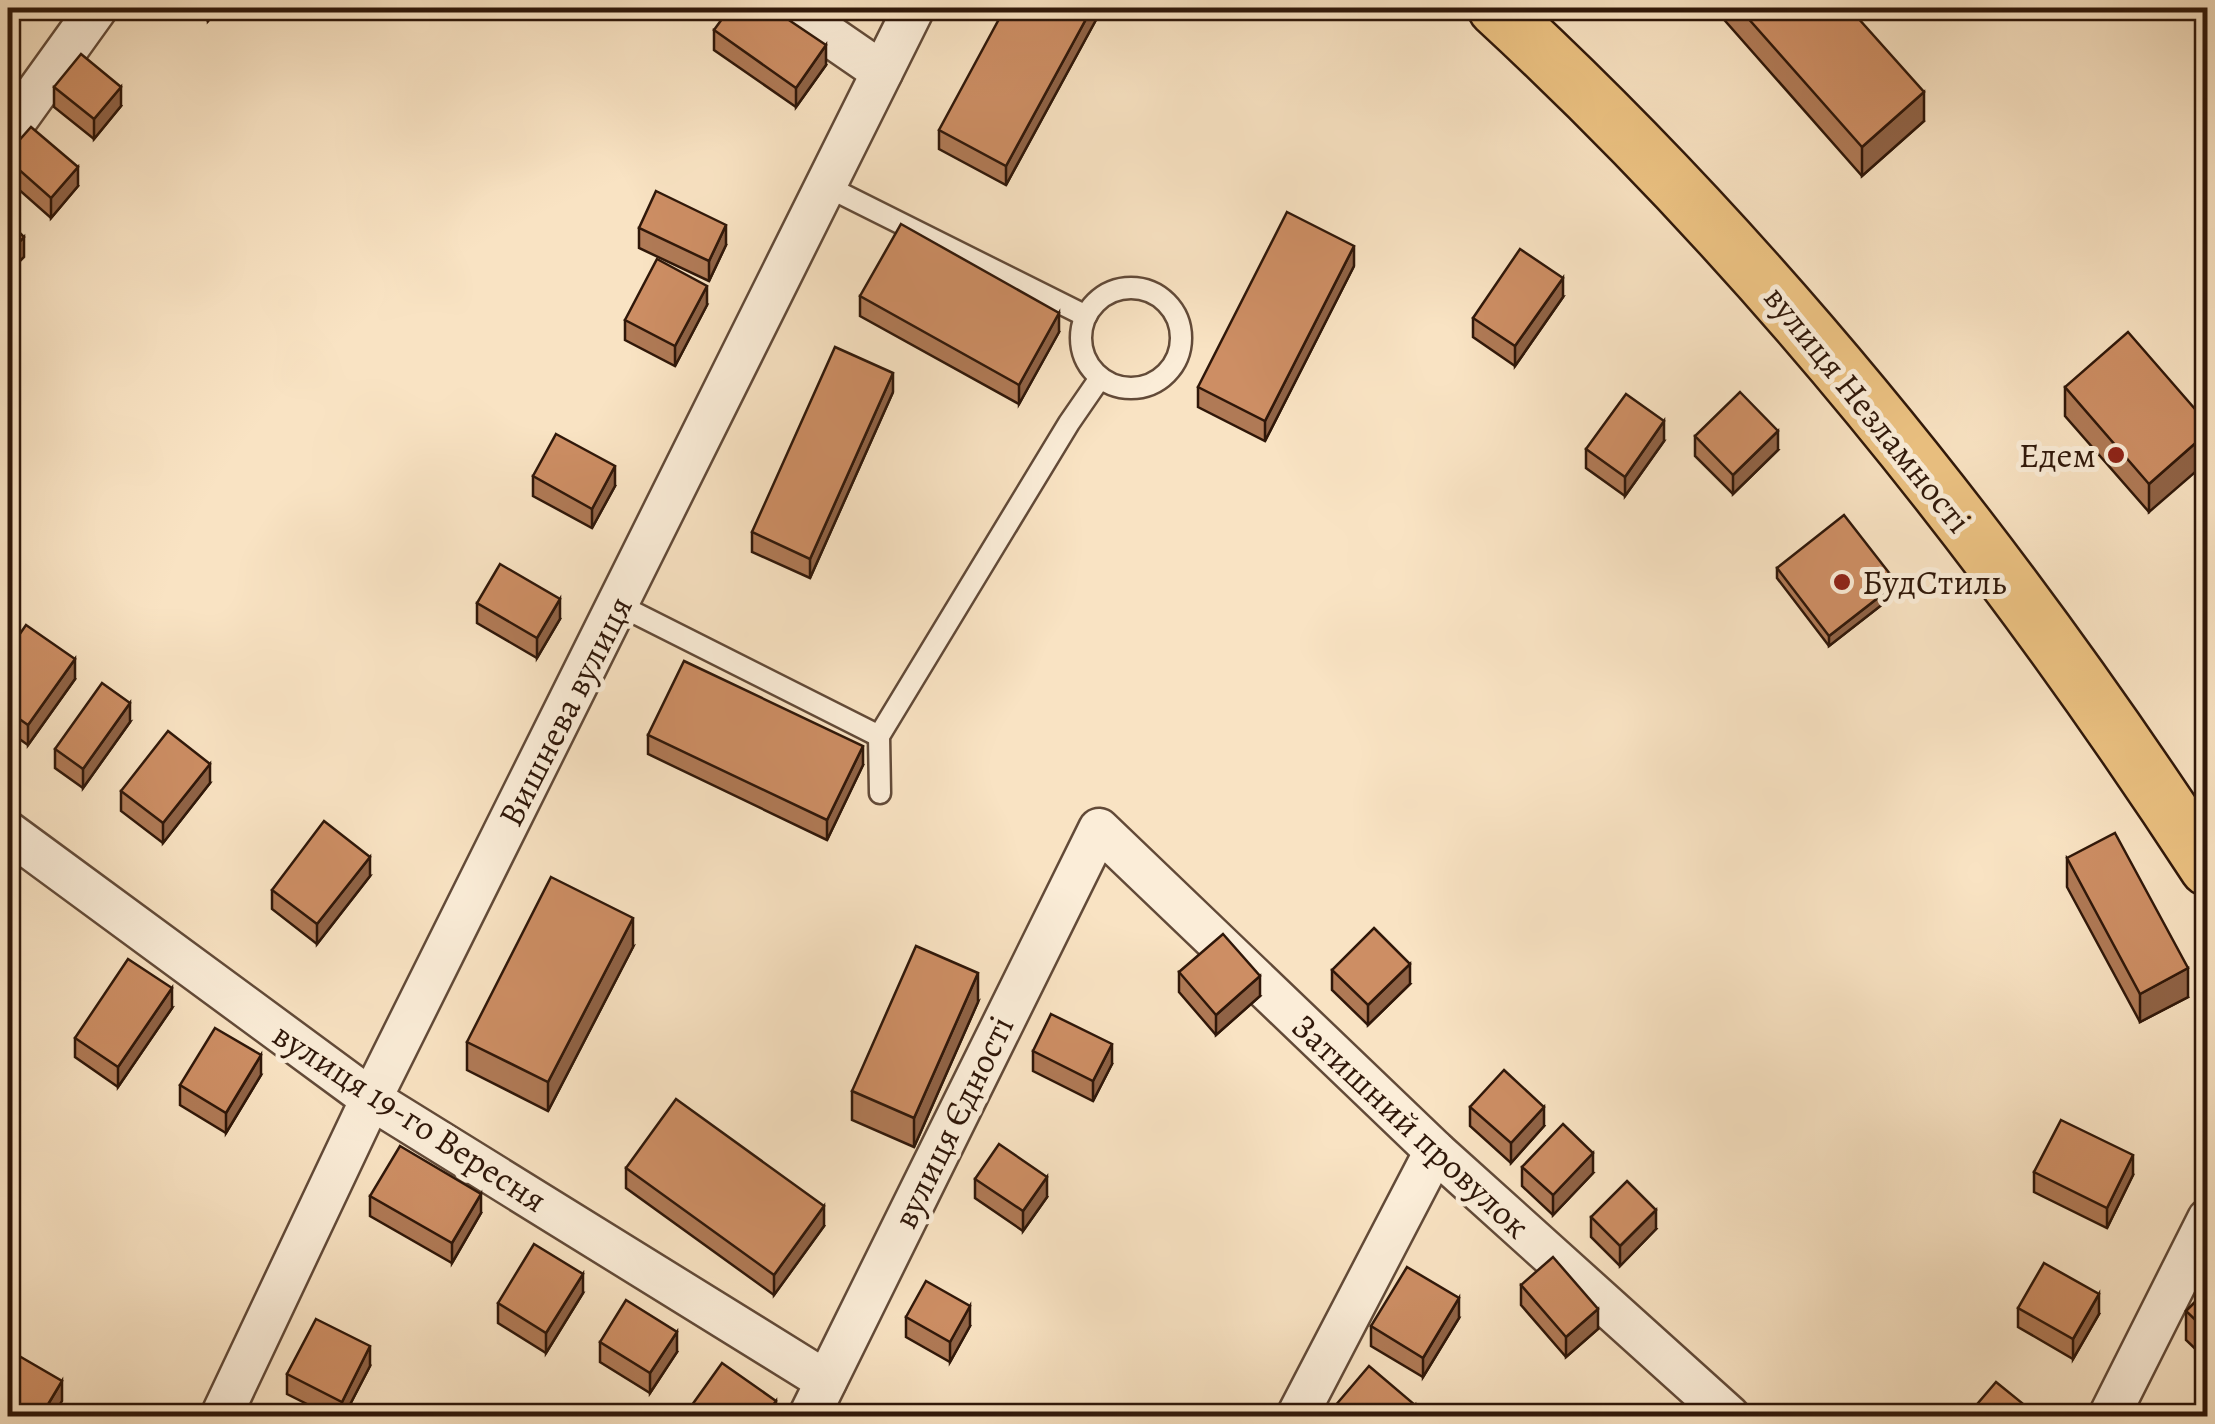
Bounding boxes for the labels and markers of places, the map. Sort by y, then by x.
place label: Едем [2019,431,2096,479]
marker: Едем [2105,444,2127,466]
place label: БудСтиль [1862,558,2007,606]
marker: БудСтиль [1831,571,1853,593]

